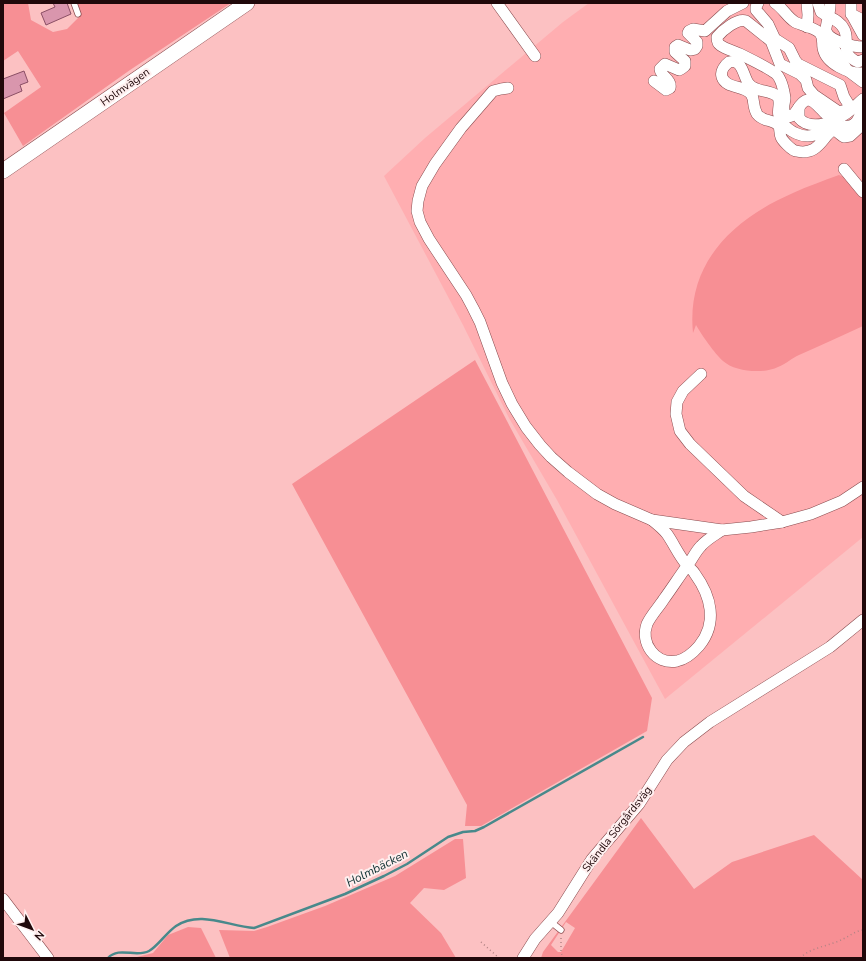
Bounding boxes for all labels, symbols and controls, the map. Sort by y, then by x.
street label: Holmvägen [97,64,153,110]
street label: Skändla Sörgårdsväg [579,783,655,875]
water label: Holmbäcken [343,845,411,890]
north arrow [12,909,52,949]
text: N [31,927,47,943]

